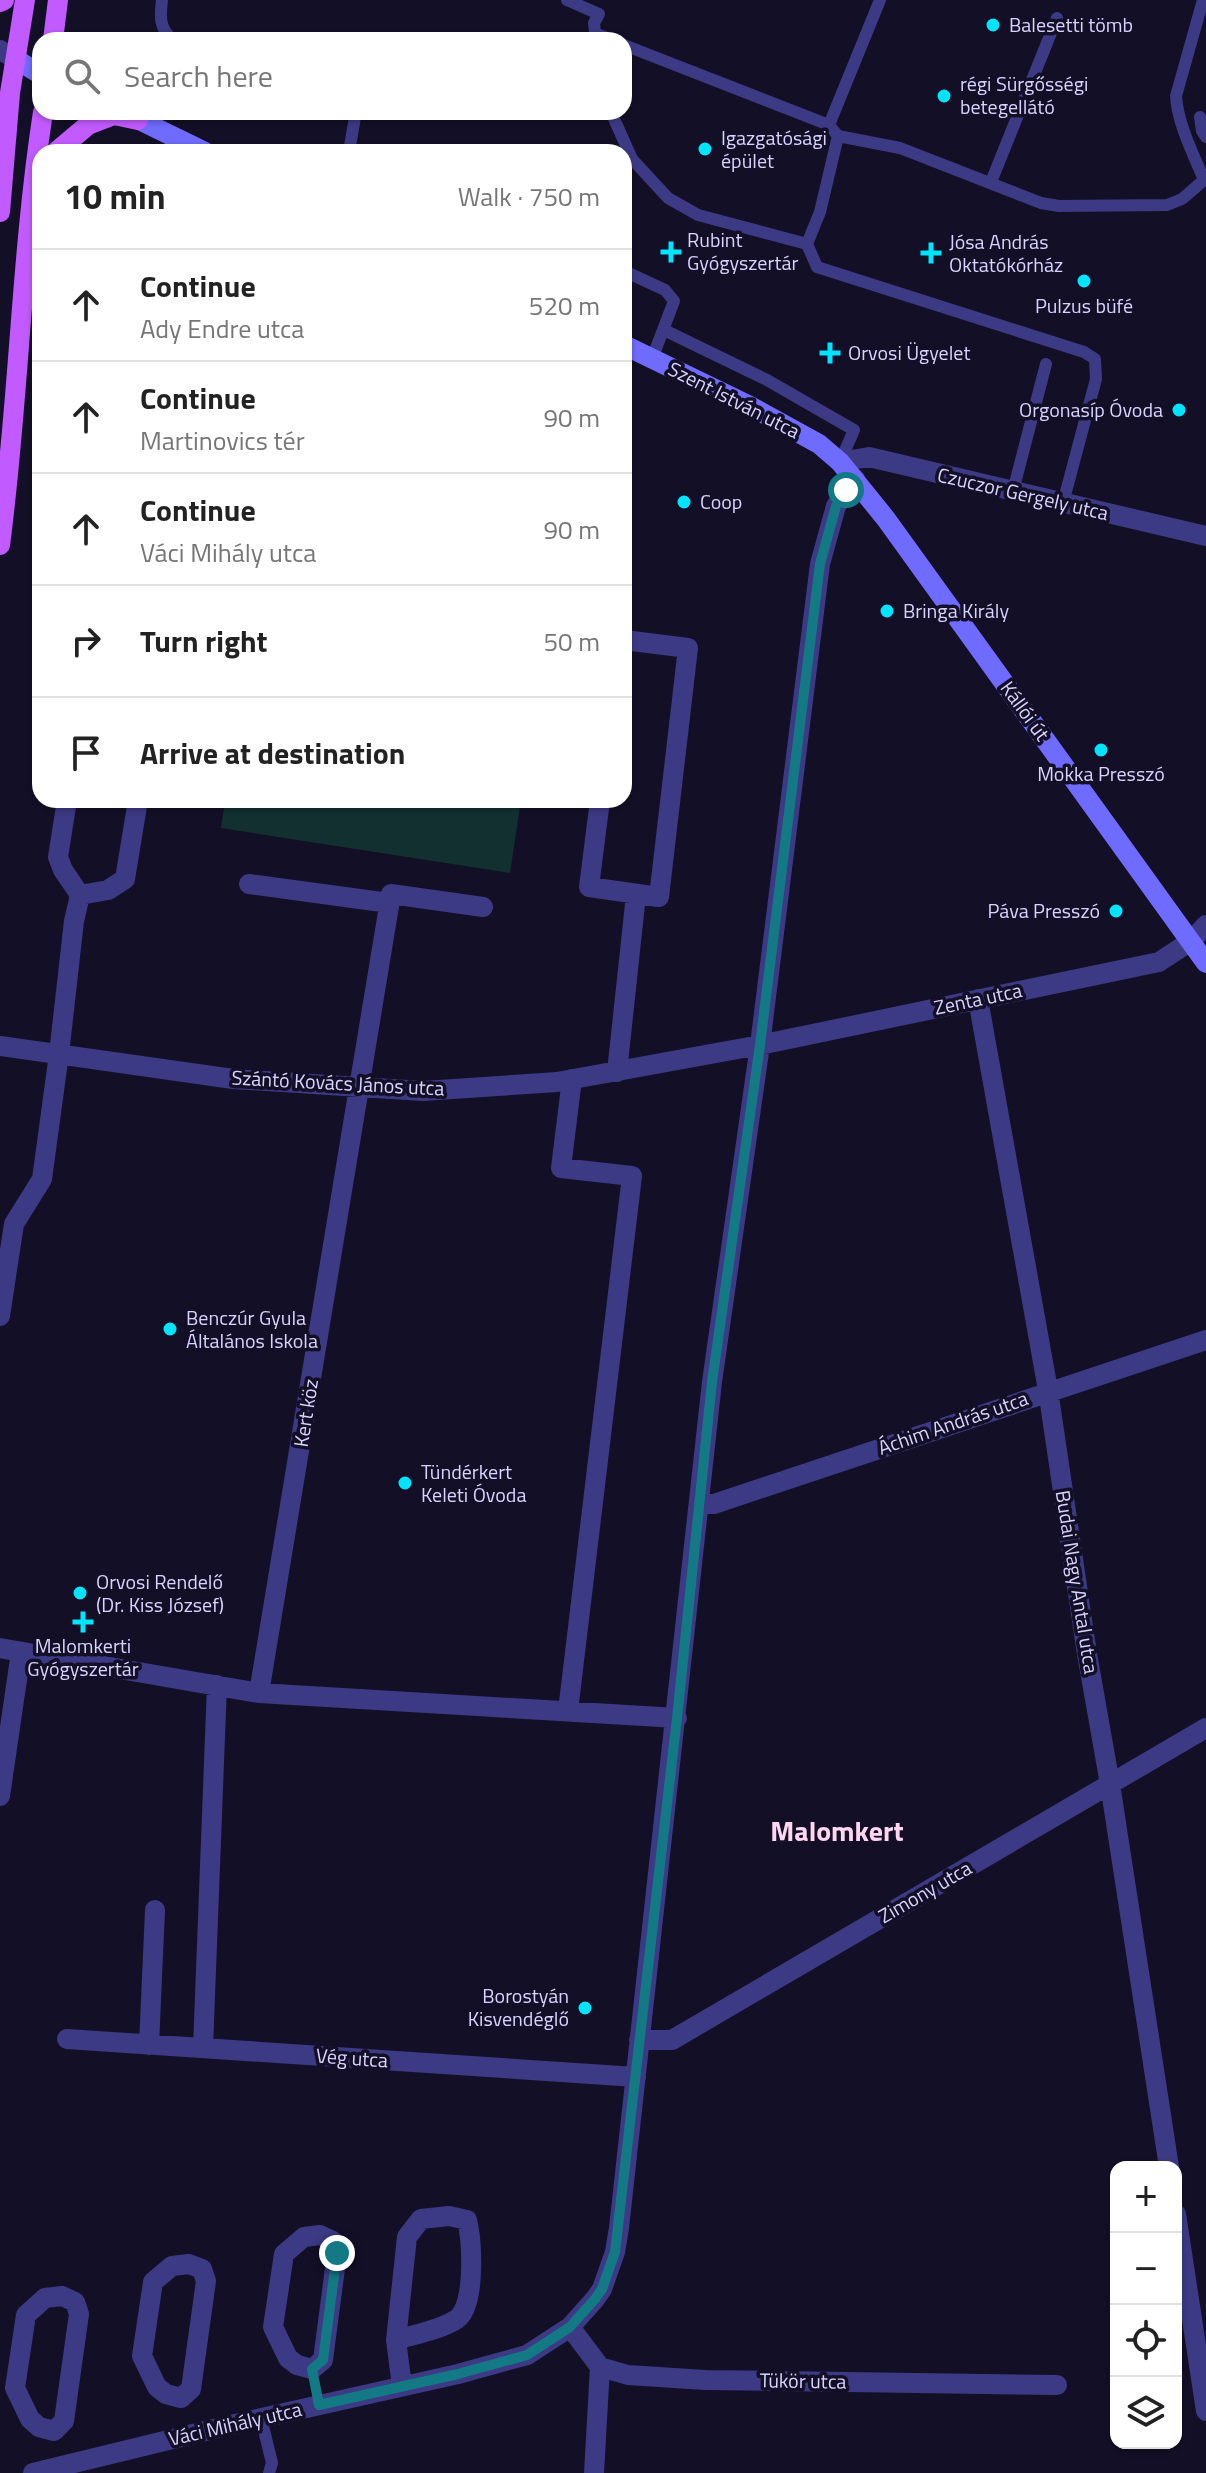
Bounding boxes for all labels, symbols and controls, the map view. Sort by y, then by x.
place label: Balesetti tömb [1009,9,1133,40]
marker: Balesetti tömb [984,16,1002,34]
search box [32,32,632,120]
text: Search here [124,53,273,99]
icon: search [60,54,104,98]
place label: régi Sürgősségi betegellátó [960,68,1088,122]
marker: régi Sürgősségi betegellátó [935,87,953,105]
place label: Igazgatósági épület [721,122,827,176]
marker: Igazgatósági épület [696,140,714,158]
text: 10 min [64,170,166,222]
text: Walk · 750 m [458,177,600,216]
place label: Rubint Gyógyszertár [687,224,798,278]
place label: Jósa András Oktatókórház [949,226,1063,280]
marker: Jósa András Oktatókórház [920,242,942,264]
marker: Rubint Gyógyszertár [662,243,680,261]
text: Continue [140,263,256,309]
marker: Pulzus büfé [1075,272,1093,290]
icon: ahead [64,283,108,327]
text: 520 m [529,286,600,325]
place label: Pulzus büfé [1035,290,1133,321]
text: Ady Endre utca [140,309,304,348]
place label: Orvosi Ügyelet [848,337,970,368]
marker: Orvosi Ügyelet [819,342,841,364]
street label: Szent István utca [663,353,806,446]
text: Continue [140,375,256,421]
place label: Orgonasíp Óvoda [1019,394,1163,425]
icon: ahead [64,395,108,439]
text: 90 m [543,398,600,437]
marker: Orgonasíp Óvoda [1170,401,1188,419]
text: Martinovics tér [140,421,305,460]
street label: Czuczor Gergely utca [934,459,1112,528]
route start [828,472,864,508]
place label: Coop [700,486,742,517]
text: Continue [140,487,256,533]
marker: Coop [675,493,693,511]
icon: ahead [64,507,108,551]
text: 90 m [543,510,600,549]
text: Váci Mihály utca [140,533,316,572]
place label: Bringa Király [903,595,1009,626]
marker: Bringa Király [878,602,896,620]
text: Turn right [140,618,268,664]
icon: right [64,619,108,663]
text: 50 m [543,622,600,661]
street label: Kállói út [993,674,1058,747]
text: Arrive at destination [140,730,405,776]
icon: arrive [64,731,108,775]
marker: Mokka Presszó [1092,741,1110,759]
place label: Mokka Presszó [1037,758,1165,789]
place label: Páva Presszó [988,895,1100,926]
marker: Páva Presszó [1107,902,1125,920]
street label: Zenta utca [931,974,1025,1023]
street label: Szántó Kovács János utca [231,1061,445,1104]
place label: Benczúr Gyula Általános Iskola [186,1302,318,1356]
marker: Benczúr Gyula Általános Iskola [161,1320,179,1338]
street label: Kert köz [285,1377,326,1449]
street label: Áchim András utca [874,1382,1032,1463]
place label: Tündérkert Keleti Óvoda [421,1456,526,1510]
marker: Tündérkert Keleti Óvoda [396,1474,414,1492]
street label: Budai Nagy Antal utca [1048,1488,1107,1676]
place label: Orvosi Rendelő (Dr. Kiss József) [96,1566,224,1620]
marker: Orvosi Rendelő (Dr. Kiss József) [71,1584,89,1602]
marker: Malomkerti Gyógyszertár [74,1613,92,1631]
place label: Malomkerti Gyógyszertár [27,1630,139,1684]
district label: Malomkert [770,1809,904,1852]
street label: Zimony utca [872,1852,977,1931]
place label: Borostyán Kisvendéglő [468,1980,569,2034]
marker: Borostyán Kisvendéglő [576,1999,594,2017]
street label: Vég utca [315,2040,389,2075]
map controls [1110,2161,1182,2449]
button: + [1110,2161,1182,2233]
button: − [1110,2233,1182,2305]
route end [319,2235,355,2271]
button: locate [1110,2305,1182,2377]
street label: Tükör utca [759,2364,847,2397]
button: layers [1110,2377,1182,2449]
street label: Váci Mihály utca [165,2393,304,2454]

